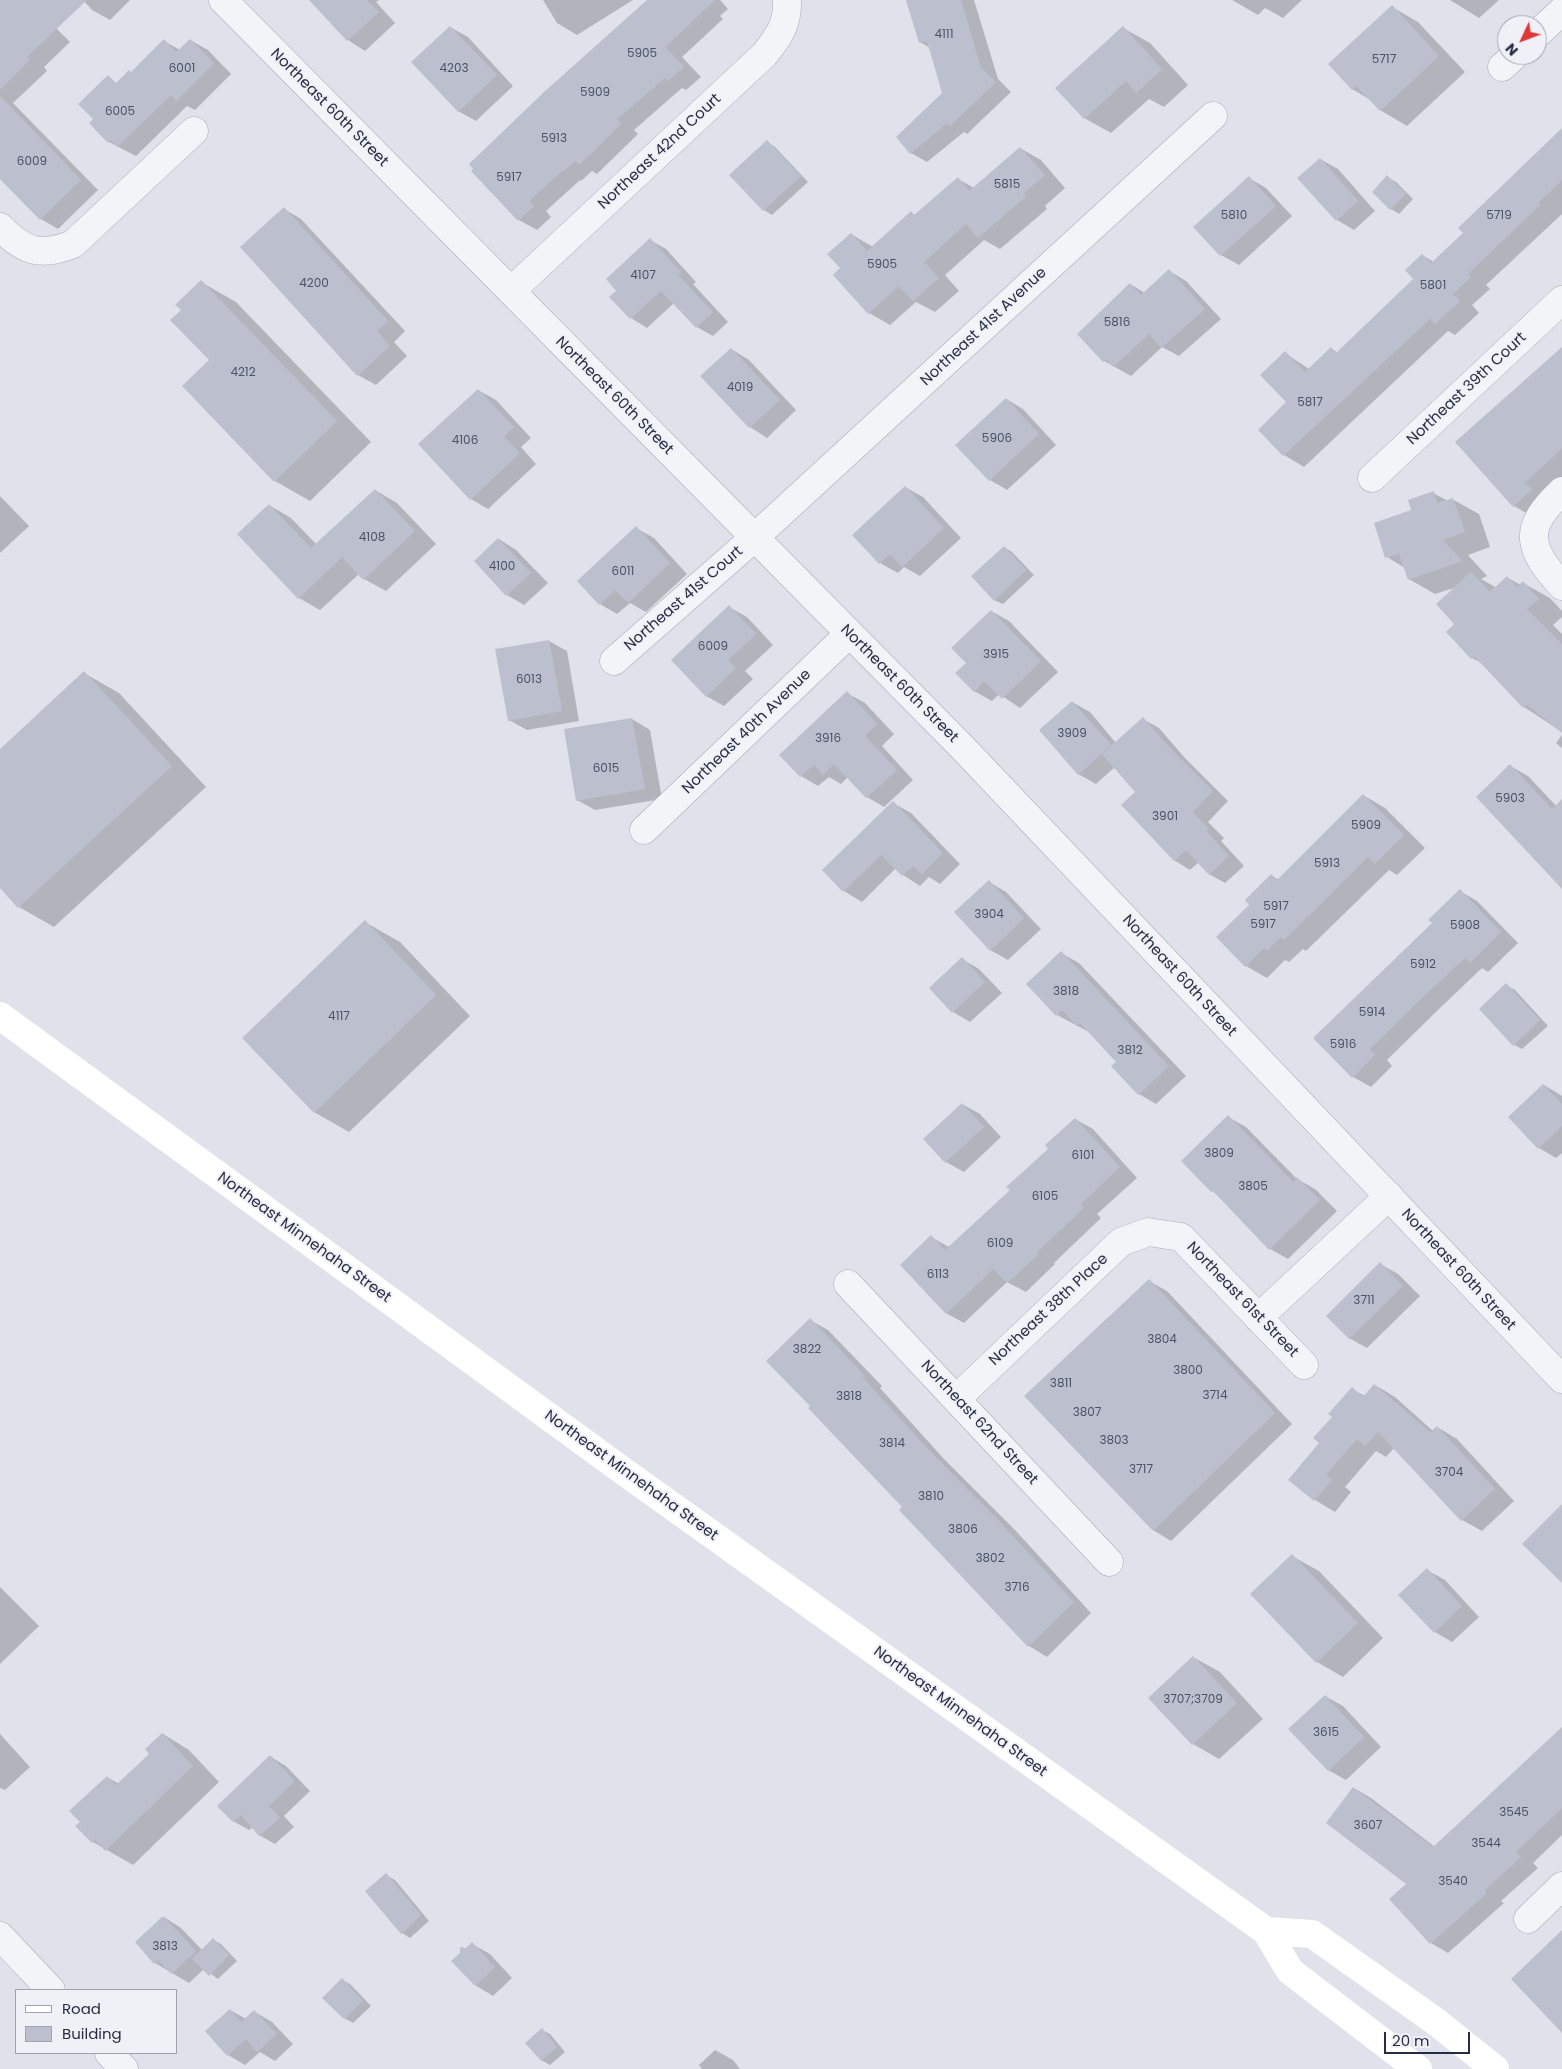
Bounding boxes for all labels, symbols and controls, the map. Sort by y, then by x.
north arrow [1497,15,1547,65]
house number: 4111 [934,28,954,42]
text: N [1501,39,1523,60]
street label: Northeast 60th Street [266,45,392,171]
house number: 5905 [627,47,657,61]
house number: 5717 [1372,53,1396,67]
house number: 6001 [169,62,195,76]
house number: 4203 [439,62,469,76]
house number: 5909 [580,86,610,100]
street label: Northeast 42nd Court [595,90,725,214]
house number: 6005 [105,105,135,119]
house number: 5913 [541,132,567,146]
house number: 6009 [17,155,47,169]
house number: 5917 [496,171,522,185]
house number: 5815 [994,178,1020,192]
house number: 5810 [1221,209,1247,223]
house number: 5719 [1486,209,1512,223]
house number: 5905 [867,258,897,272]
street label: Northeast 41st Avenue [917,264,1051,390]
house number: 4107 [630,269,656,283]
house number: 4200 [299,277,329,291]
house number: 5801 [1420,279,1446,293]
house number: 5816 [1104,316,1130,330]
street label: Northeast 39th Court [1404,329,1530,449]
street label: Northeast 60th Street [551,333,677,459]
house number: 4212 [230,366,256,380]
house number: 4019 [727,381,753,395]
house number: 5817 [1297,396,1323,410]
house number: 5906 [982,432,1012,446]
house number: 4106 [452,434,478,448]
house number: 4108 [359,531,385,545]
street label: Northeast 41st Court [621,543,747,655]
house number: 4100 [489,560,515,574]
house number: 6011 [612,565,634,579]
street label: Northeast 60th Street [836,621,962,747]
house number: 6009 [698,640,728,654]
house number: 3915 [983,648,1009,662]
street label: Northeast 40th Avenue [679,666,815,798]
house number: 6013 [516,673,542,687]
house number: 3909 [1057,727,1087,741]
house number: 3916 [815,732,841,746]
house number: 6015 [593,762,619,776]
house number: 5903 [1495,792,1525,806]
house number: 3901 [1152,810,1178,824]
house number: 5909 [1351,819,1381,833]
house number: 5913 [1314,857,1340,871]
house number: 5917 [1263,900,1289,914]
house number: 3904 [974,908,1004,922]
street label: Northeast 60th Street [1118,912,1240,1040]
house number: 5917 [1250,918,1276,932]
house number: 5908 [1450,919,1480,933]
house number: 5912 [1410,958,1436,972]
house number: 3818 [1053,985,1079,999]
house number: 5914 [1359,1006,1385,1020]
house number: 4117 [328,1010,350,1024]
house number: 5916 [1330,1038,1356,1052]
house number: 3812 [1117,1044,1143,1058]
house number: 3809 [1204,1147,1234,1161]
house number: 6101 [1072,1149,1094,1163]
street label: Northeast Minnehaha Street [214,1169,394,1307]
house number: 3805 [1238,1180,1268,1194]
house number: 6105 [1032,1190,1058,1204]
street label: Northeast 60th Street [1397,1206,1519,1334]
house number: 6109 [987,1237,1013,1251]
street label: Northeast 61st Street [1182,1239,1302,1361]
street label: Northeast 38th Place [986,1250,1112,1370]
house number: 6113 [927,1268,949,1282]
house number: 3711 [1353,1294,1375,1308]
house number: 3804 [1147,1333,1177,1347]
house number: 3822 [793,1343,821,1357]
street label: Northeast 62nd Street [917,1357,1041,1489]
house number: 3800 [1173,1364,1203,1378]
house number: 3811 [1050,1377,1072,1391]
house number: 3714 [1202,1389,1228,1403]
house number: 3818 [836,1390,862,1404]
house number: 3807 [1073,1406,1101,1420]
street label: Northeast Minnehaha Street [541,1407,721,1545]
house number: 3803 [1099,1434,1129,1448]
house number: 3814 [879,1437,905,1451]
house number: 3717 [1129,1463,1153,1477]
house number: 3704 [1435,1466,1463,1480]
house number: 3810 [918,1490,944,1504]
house number: 3806 [948,1523,978,1537]
house number: 3802 [975,1552,1005,1566]
house number: 3716 [1004,1581,1030,1595]
street label: Northeast Minnehaha Street [870,1643,1050,1781]
house number: 3707;3709 [1163,1693,1223,1707]
house number: 3615 [1313,1726,1339,1740]
house number: 3545 [1499,1806,1529,1820]
house number: 3607 [1354,1819,1382,1833]
house number: 3544 [1471,1837,1501,1851]
house number: 3540 [1438,1875,1468,1889]
house number: 3813 [152,1940,178,1954]
legend [15,1989,178,2054]
text: Road [62,1998,101,2019]
scale bar [1387,2022,1473,2054]
text: Building [62,2023,122,2044]
text: 20 m [1392,2030,1430,2051]

